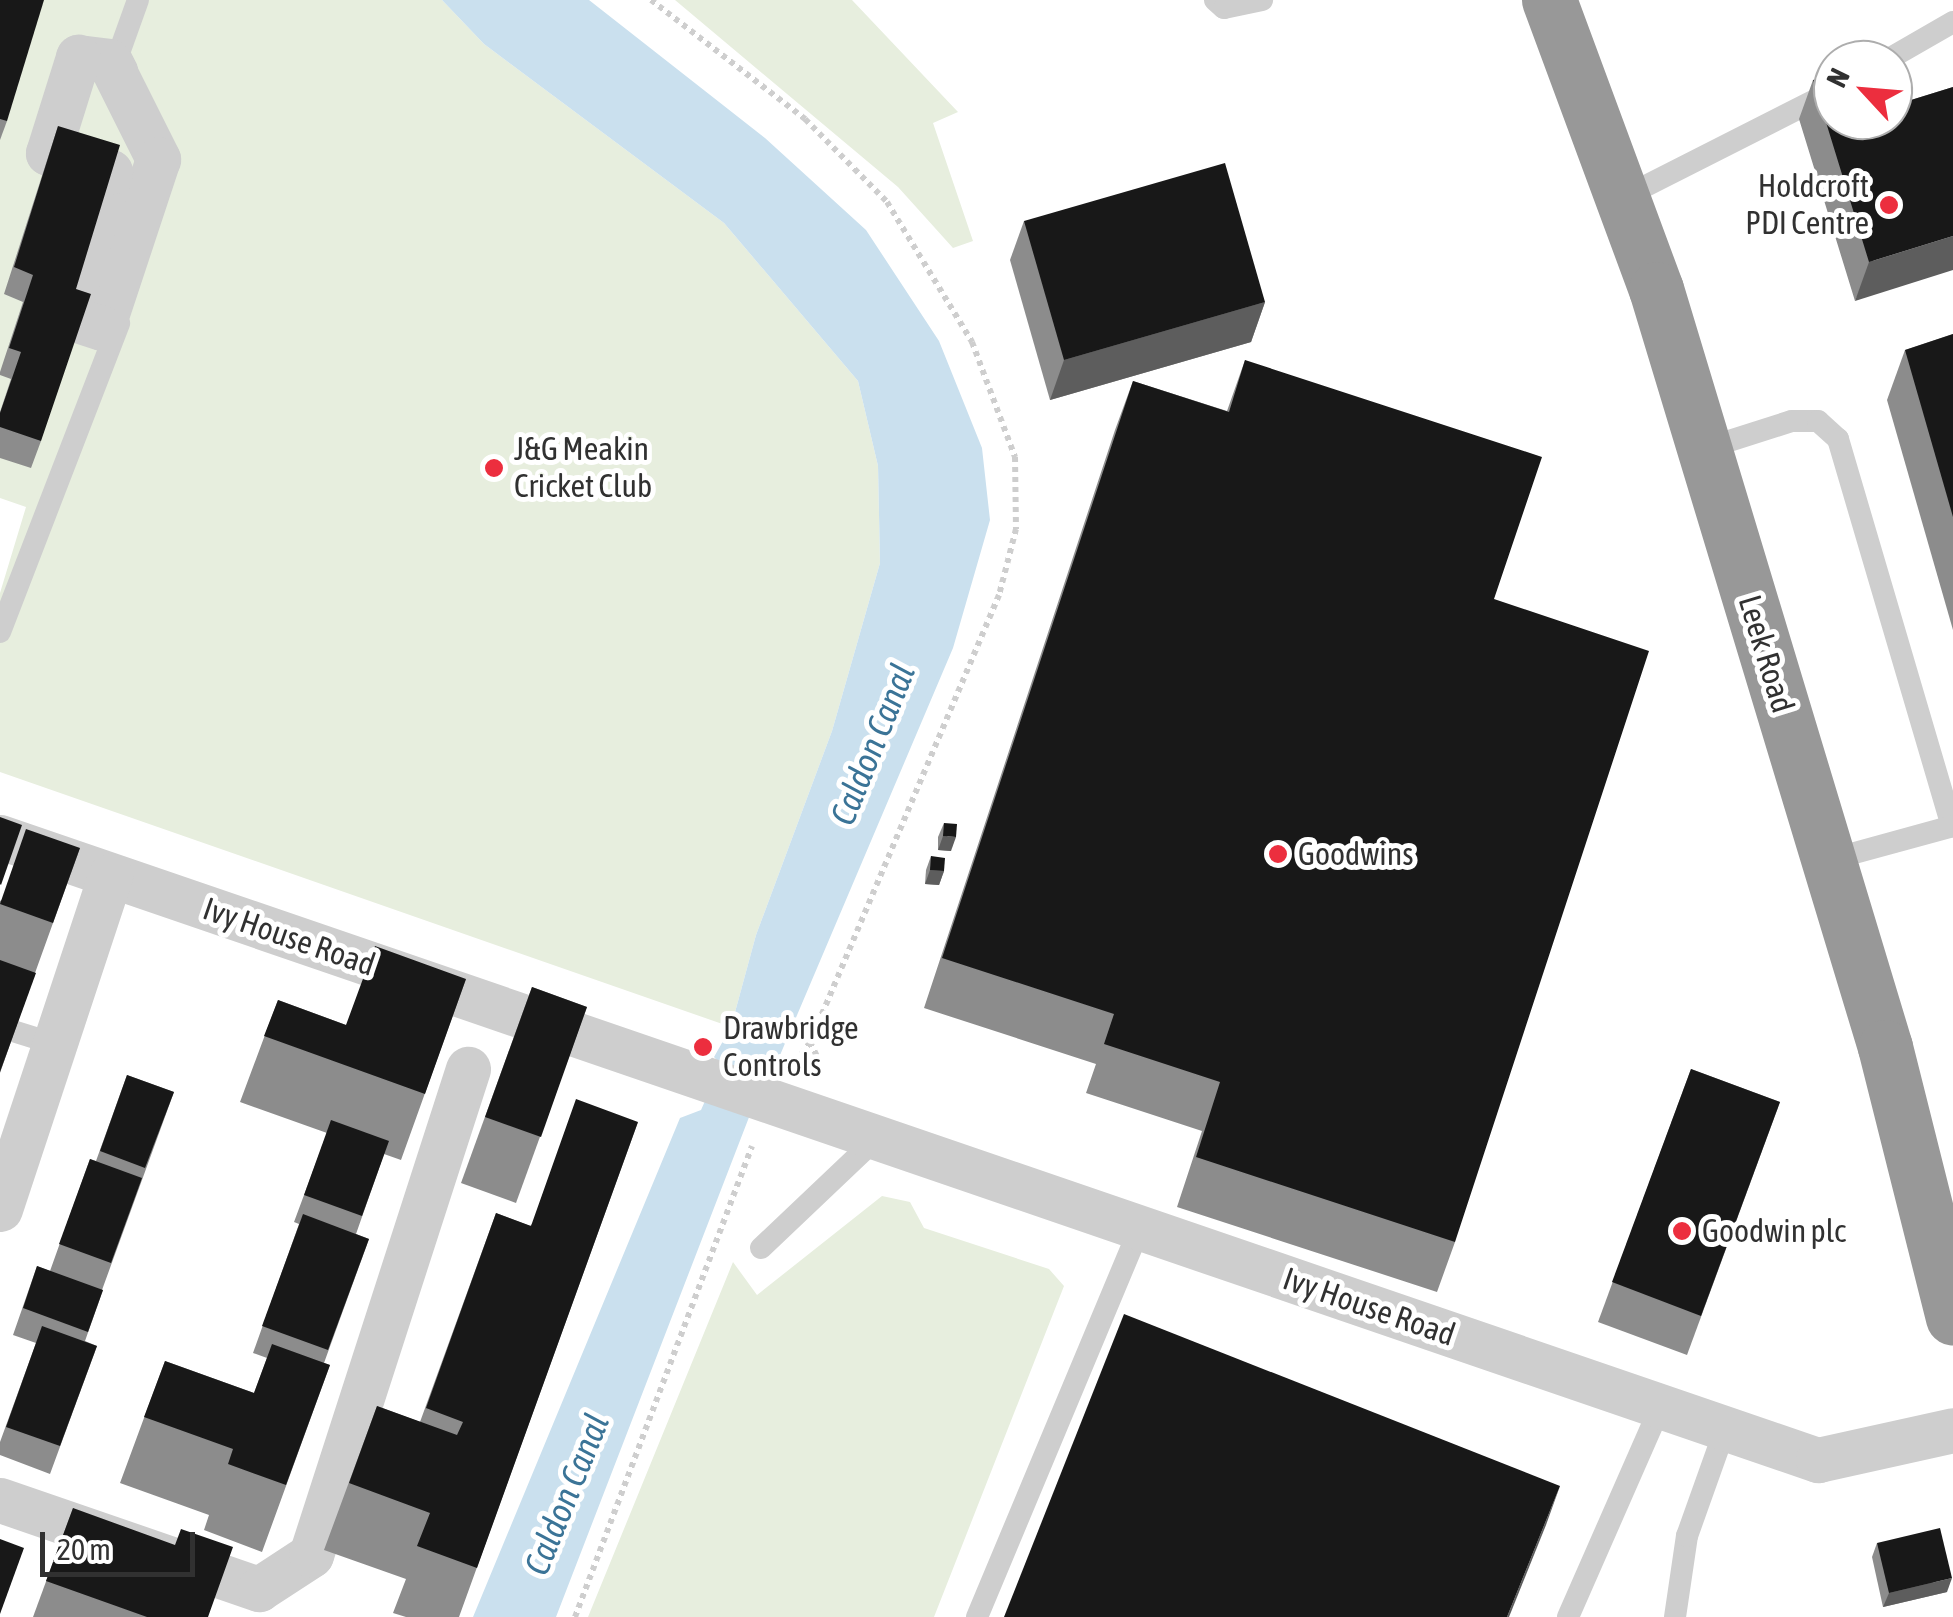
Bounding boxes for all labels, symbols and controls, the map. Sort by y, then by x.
north arrow [1813,40,1913,140]
text: N [1820,63,1856,92]
place label: Holdcroft PDI Centre [1745,168,1869,243]
marker: Holdcroft PDI Centre [1878,194,1900,216]
place label: J&G Meakin Cricket Club [514,431,652,506]
marker: J&G Meakin Cricket Club [483,457,505,479]
street label: Leek Road [1730,591,1802,717]
water label: Caldon Canal [821,657,923,831]
place label: Goodwins [1298,835,1413,873]
marker: Goodwins [1267,843,1289,865]
street label: Ivy House Road [198,890,380,984]
place label: Drawbridge Controls [723,1010,858,1085]
marker: Drawbridge Controls [692,1036,714,1058]
place label: Goodwin plc [1702,1212,1846,1250]
marker: Goodwin plc [1671,1220,1693,1242]
street label: Ivy House Road [1278,1260,1460,1354]
water label: Caldon Canal [515,1407,617,1581]
scale bar [45,1512,200,1574]
text: 20 m [57,1532,111,1566]

